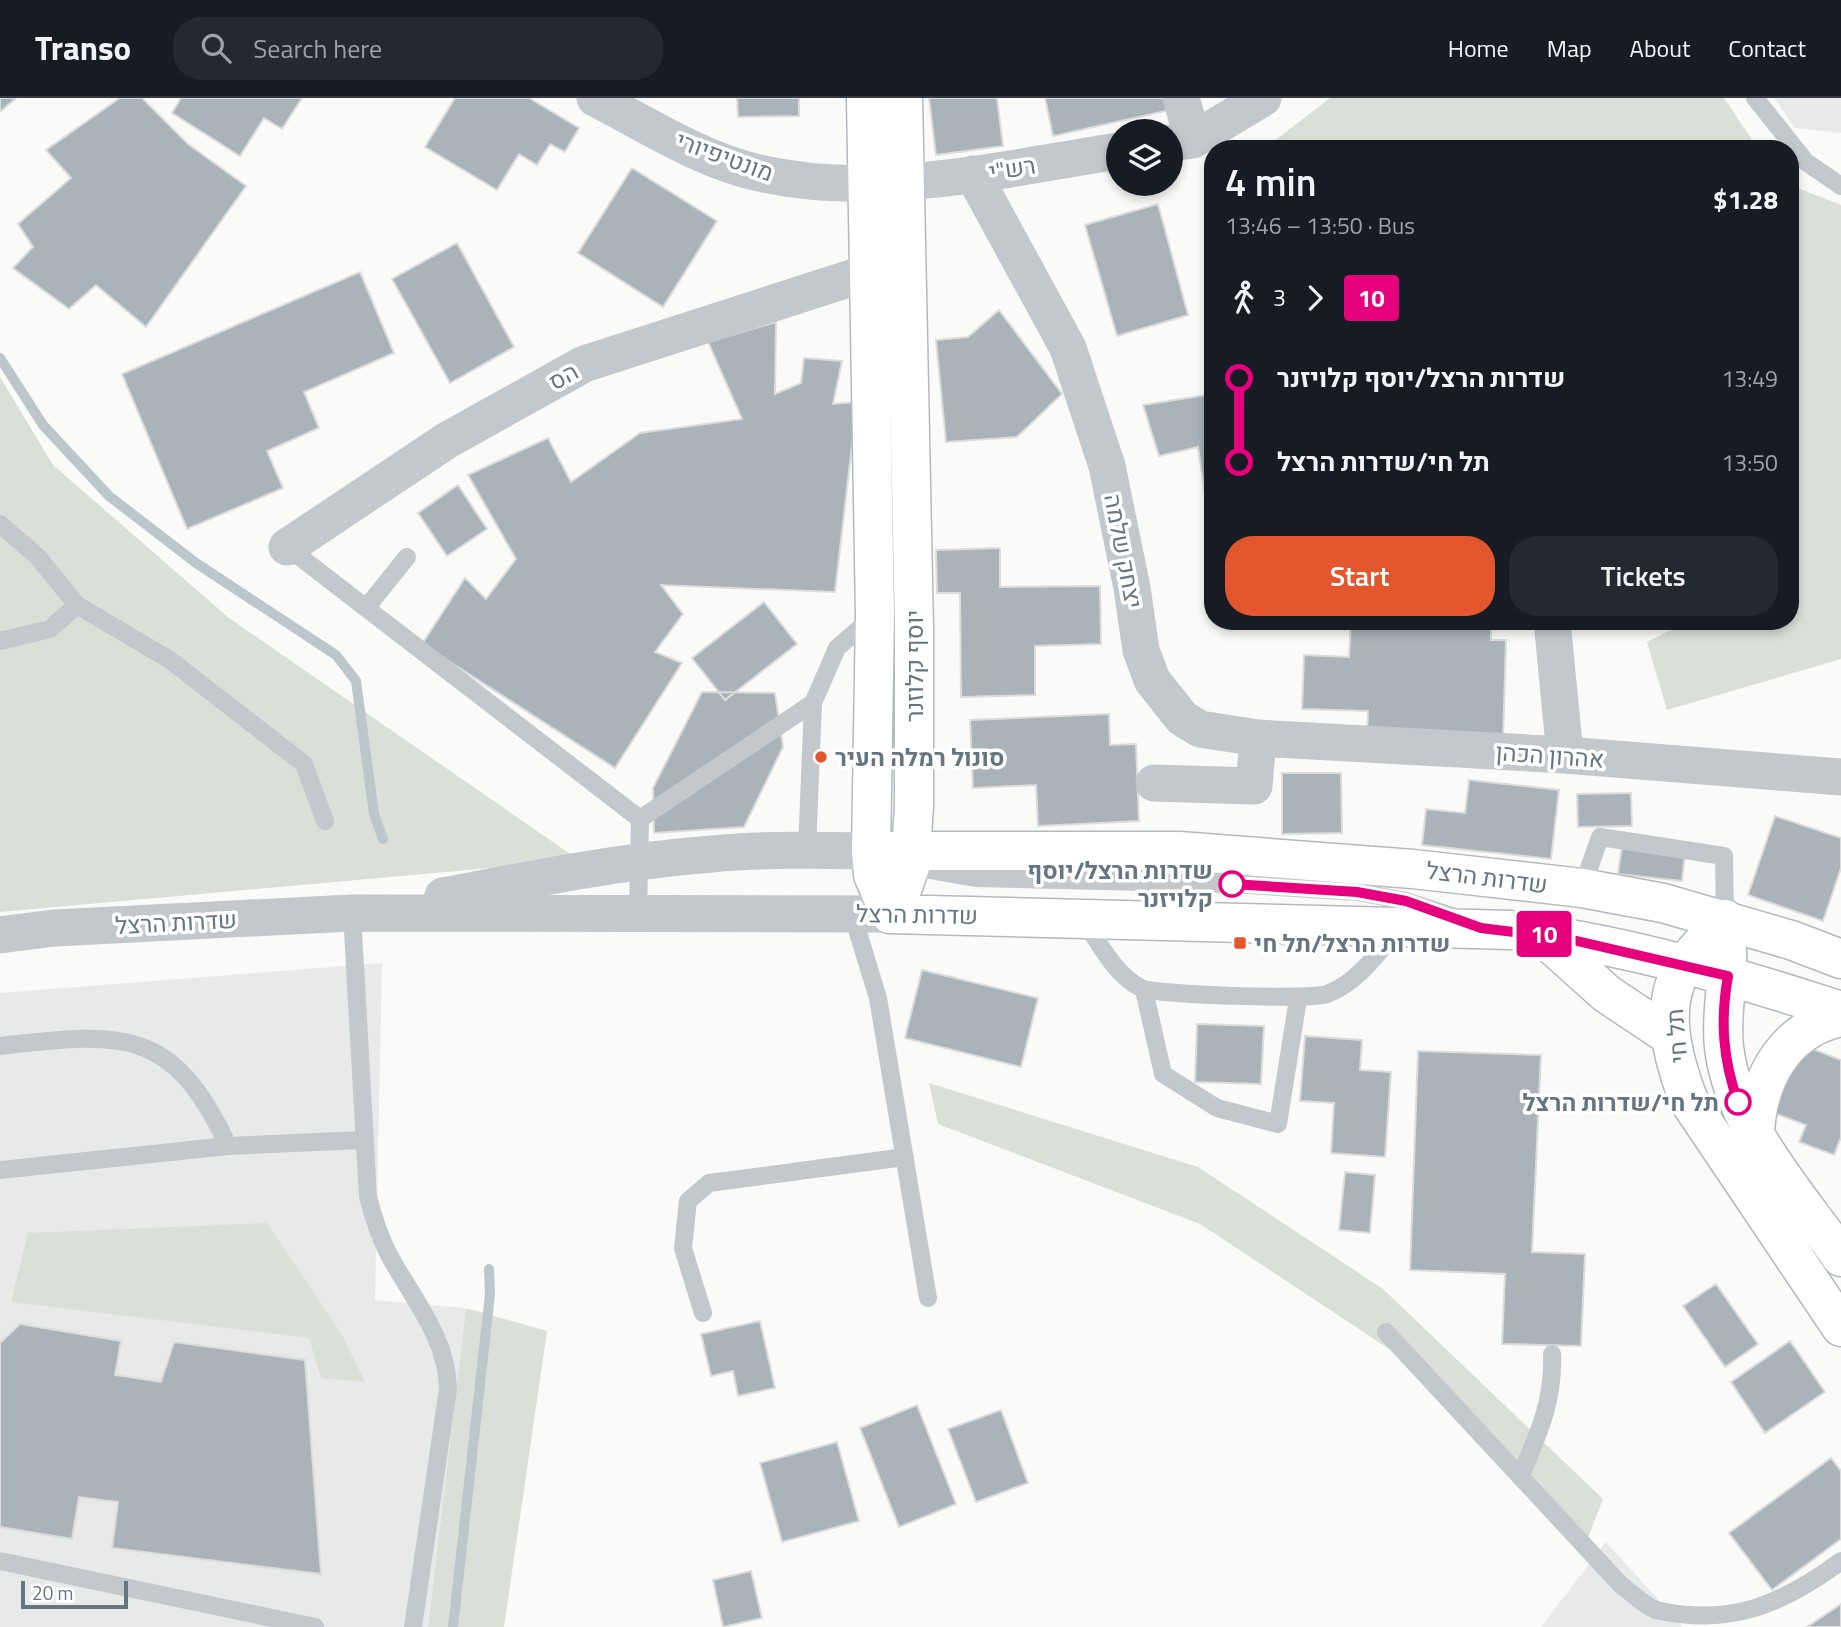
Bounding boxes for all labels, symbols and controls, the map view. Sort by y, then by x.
search box [173,17,663,80]
text: Transo [35,23,131,73]
icon: search [197,29,235,67]
text: Search here [253,29,382,68]
text: Home [1448,30,1509,66]
text: Map [1547,30,1592,66]
text: About [1630,30,1690,66]
text: Contact [1728,30,1806,66]
map controls [1106,119,1183,196]
button: layers [1106,119,1183,196]
street label: מונטיפיורי [671,122,779,190]
street label: רש"י [986,147,1038,189]
text: 4 min [1225,153,1316,211]
text: $1.28 [1713,180,1778,219]
text: 13:46 – 13:50 · Bus [1225,208,1415,243]
icon: walk [1225,279,1263,317]
icon: forward [1296,279,1334,317]
text: 3 [1273,280,1286,315]
text: 10 [1358,280,1385,316]
street label: הס [541,353,585,399]
text: שדרות הרצל/יוסף קלויזנר [1277,358,1565,397]
text: 13:49 [1721,361,1778,396]
text: תל חי/שדרות הרצל [1277,442,1490,481]
text: 13:50 [1721,445,1778,480]
street label: יצחק שלמה [1095,491,1153,611]
button: Start [1225,536,1495,616]
button: Tickets [1509,536,1778,616]
street label: יוסף קלוזנר [896,610,932,722]
street label: אהרון הכהן [1495,733,1605,777]
place label: סונול רמלה העיר [835,739,1004,775]
marker: סונול רמלה העיר [813,749,829,765]
place label: שדרות הרצל/יוסף קלויזנר [1027,852,1213,916]
street label: שדרות הרצל [1424,852,1550,902]
marker: שדרות הרצל/יוסף קלויזנר [1219,871,1245,897]
street label: שדרות הרצל [856,895,978,933]
street label: שדרות הרצל [114,901,238,943]
line badge: 10 [1512,911,1576,957]
text: 10 [1531,916,1557,952]
place label: שדרות הרצל/תל חי [1254,925,1450,961]
marker: שדרות הרצל/תל חי [1232,935,1248,951]
street label: תל חי [1656,1007,1696,1065]
place label: תל חי/שדרות הרצל [1523,1084,1719,1120]
marker: תל חי/שדרות הרצל [1725,1089,1751,1115]
scale bar [21,1578,128,1610]
text: 20 m [32,1578,73,1607]

